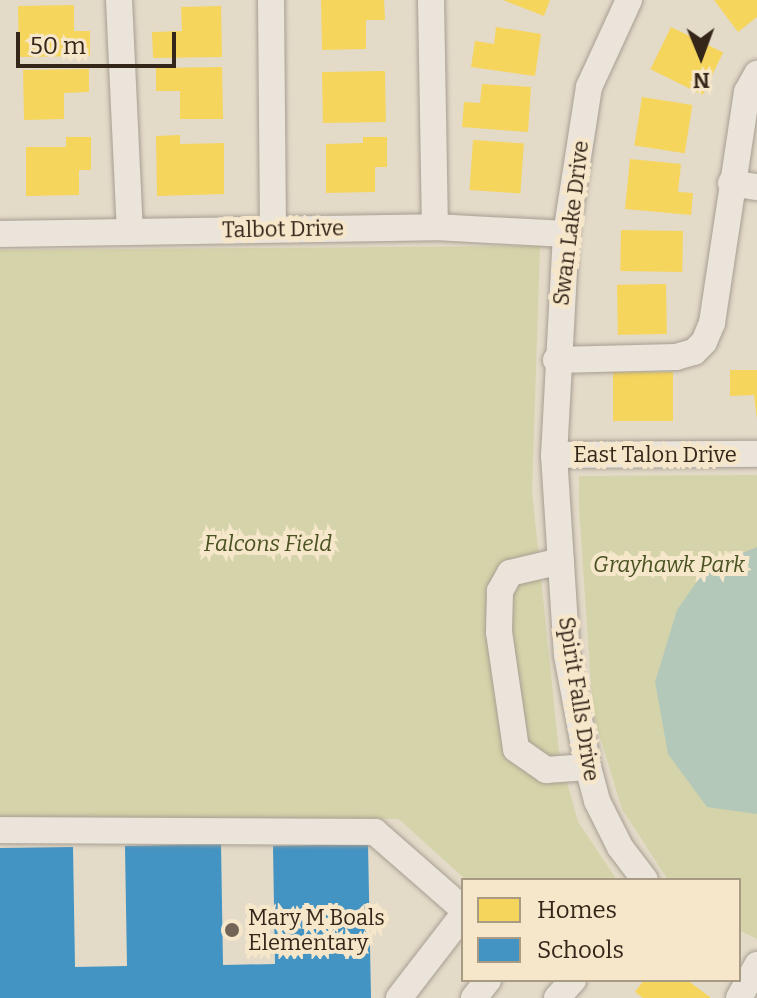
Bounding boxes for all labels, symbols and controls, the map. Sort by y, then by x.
scale bar [20,16,180,66]
north arrow [661,16,741,96]
text: 50 m [30,32,86,60]
text: N [693,67,710,94]
street label: Swan Lake Drive [548,139,594,307]
street label: Talbot Drive [222,215,344,243]
street label: East Talon Drive [573,442,737,468]
park label: Falcons Field [204,531,332,557]
park label: Grayhawk Park [593,552,745,578]
street label: Spirit Falls Drive [553,615,605,783]
legend [461,878,741,982]
text: Homes [537,896,617,924]
place label: Mary M Boals Elementary [248,904,385,956]
marker: Mary M Boals Elementary [223,921,241,939]
text: Schools [537,936,624,964]

